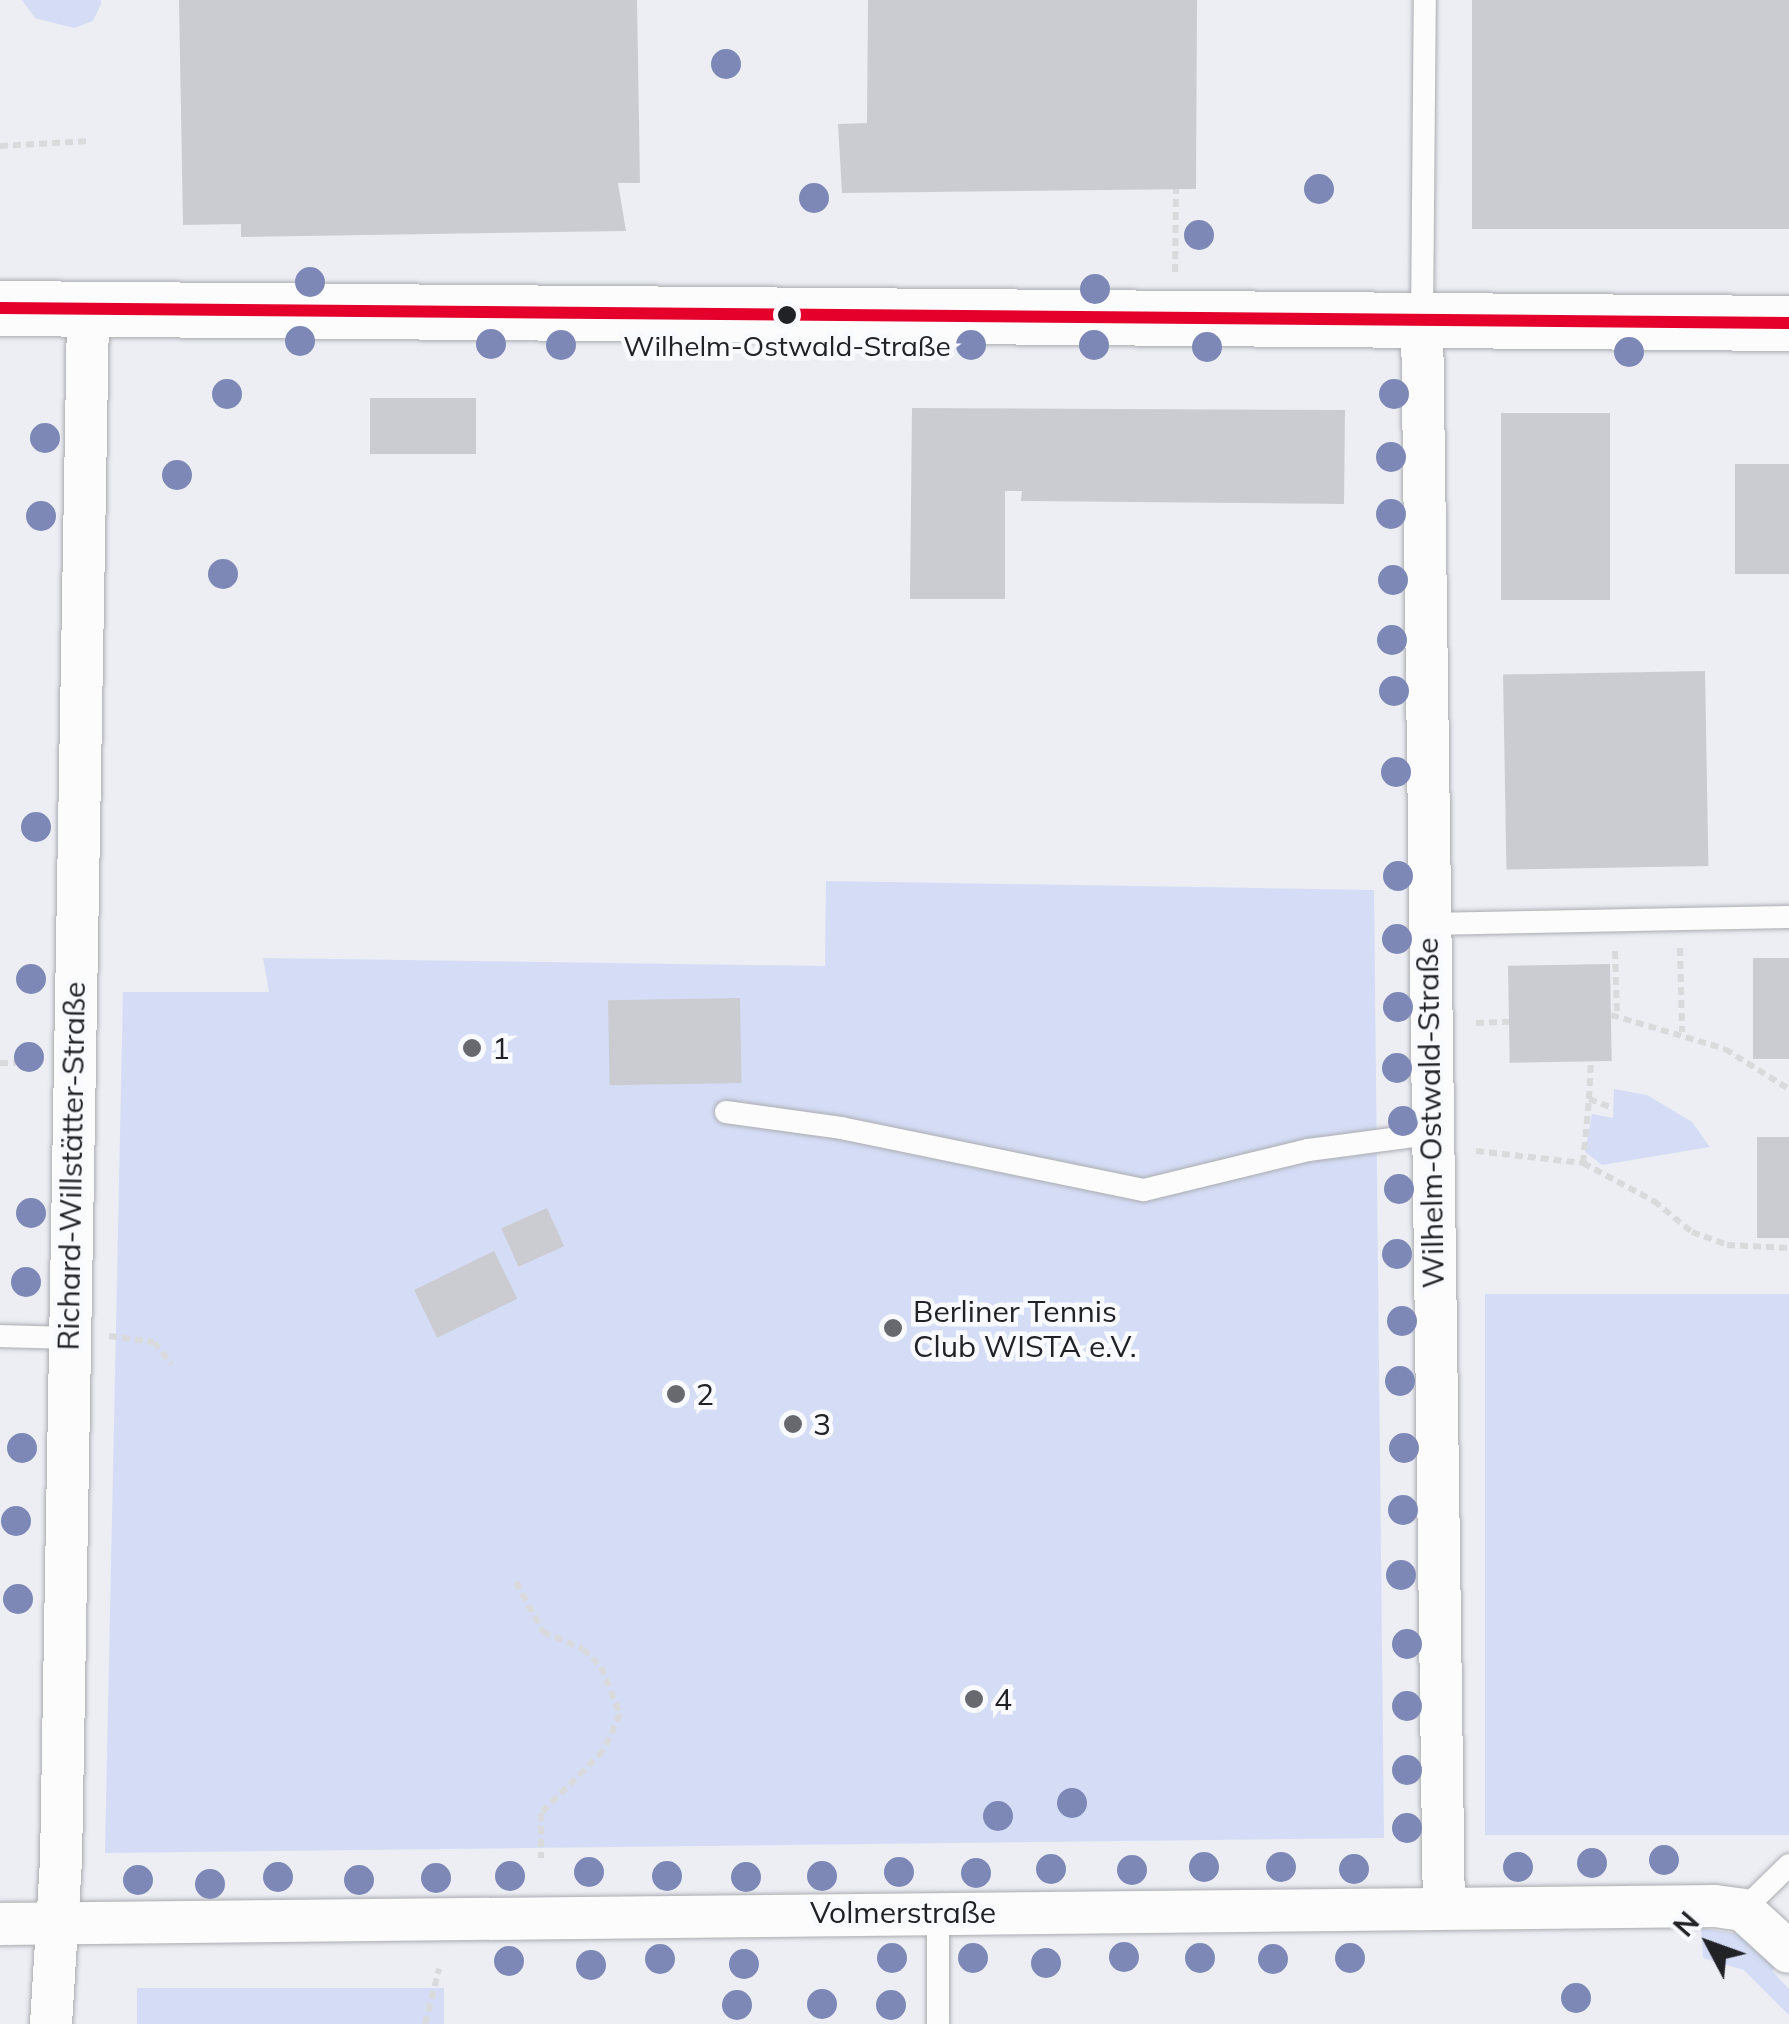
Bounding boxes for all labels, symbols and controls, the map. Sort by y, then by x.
marker: Wilhelm-Ostwald-Straße [777,305,797,325]
place label: Wilhelm-Ostwald-Straße [623,329,951,363]
street label: Wilhelm-Ostwald-Straße [1409,937,1451,1289]
street label: Richard-Willstätter-Straße [50,981,92,1351]
place label: 1 [492,1030,510,1066]
marker: 1 [461,1037,483,1059]
place label: Berliner Tennis Club WISTA e.V. [913,1293,1137,1364]
marker: Berliner Tennis Club WISTA e.V. [882,1317,904,1339]
place label: 2 [696,1376,714,1412]
marker: 2 [665,1383,687,1405]
place label: 3 [813,1406,831,1442]
marker: 3 [782,1413,804,1435]
place label: 4 [994,1681,1012,1717]
marker: 4 [963,1688,985,1710]
street label: Volmerstraße [810,1894,996,1930]
north arrow [1659,1894,1759,1994]
text: N [1666,1905,1706,1943]

